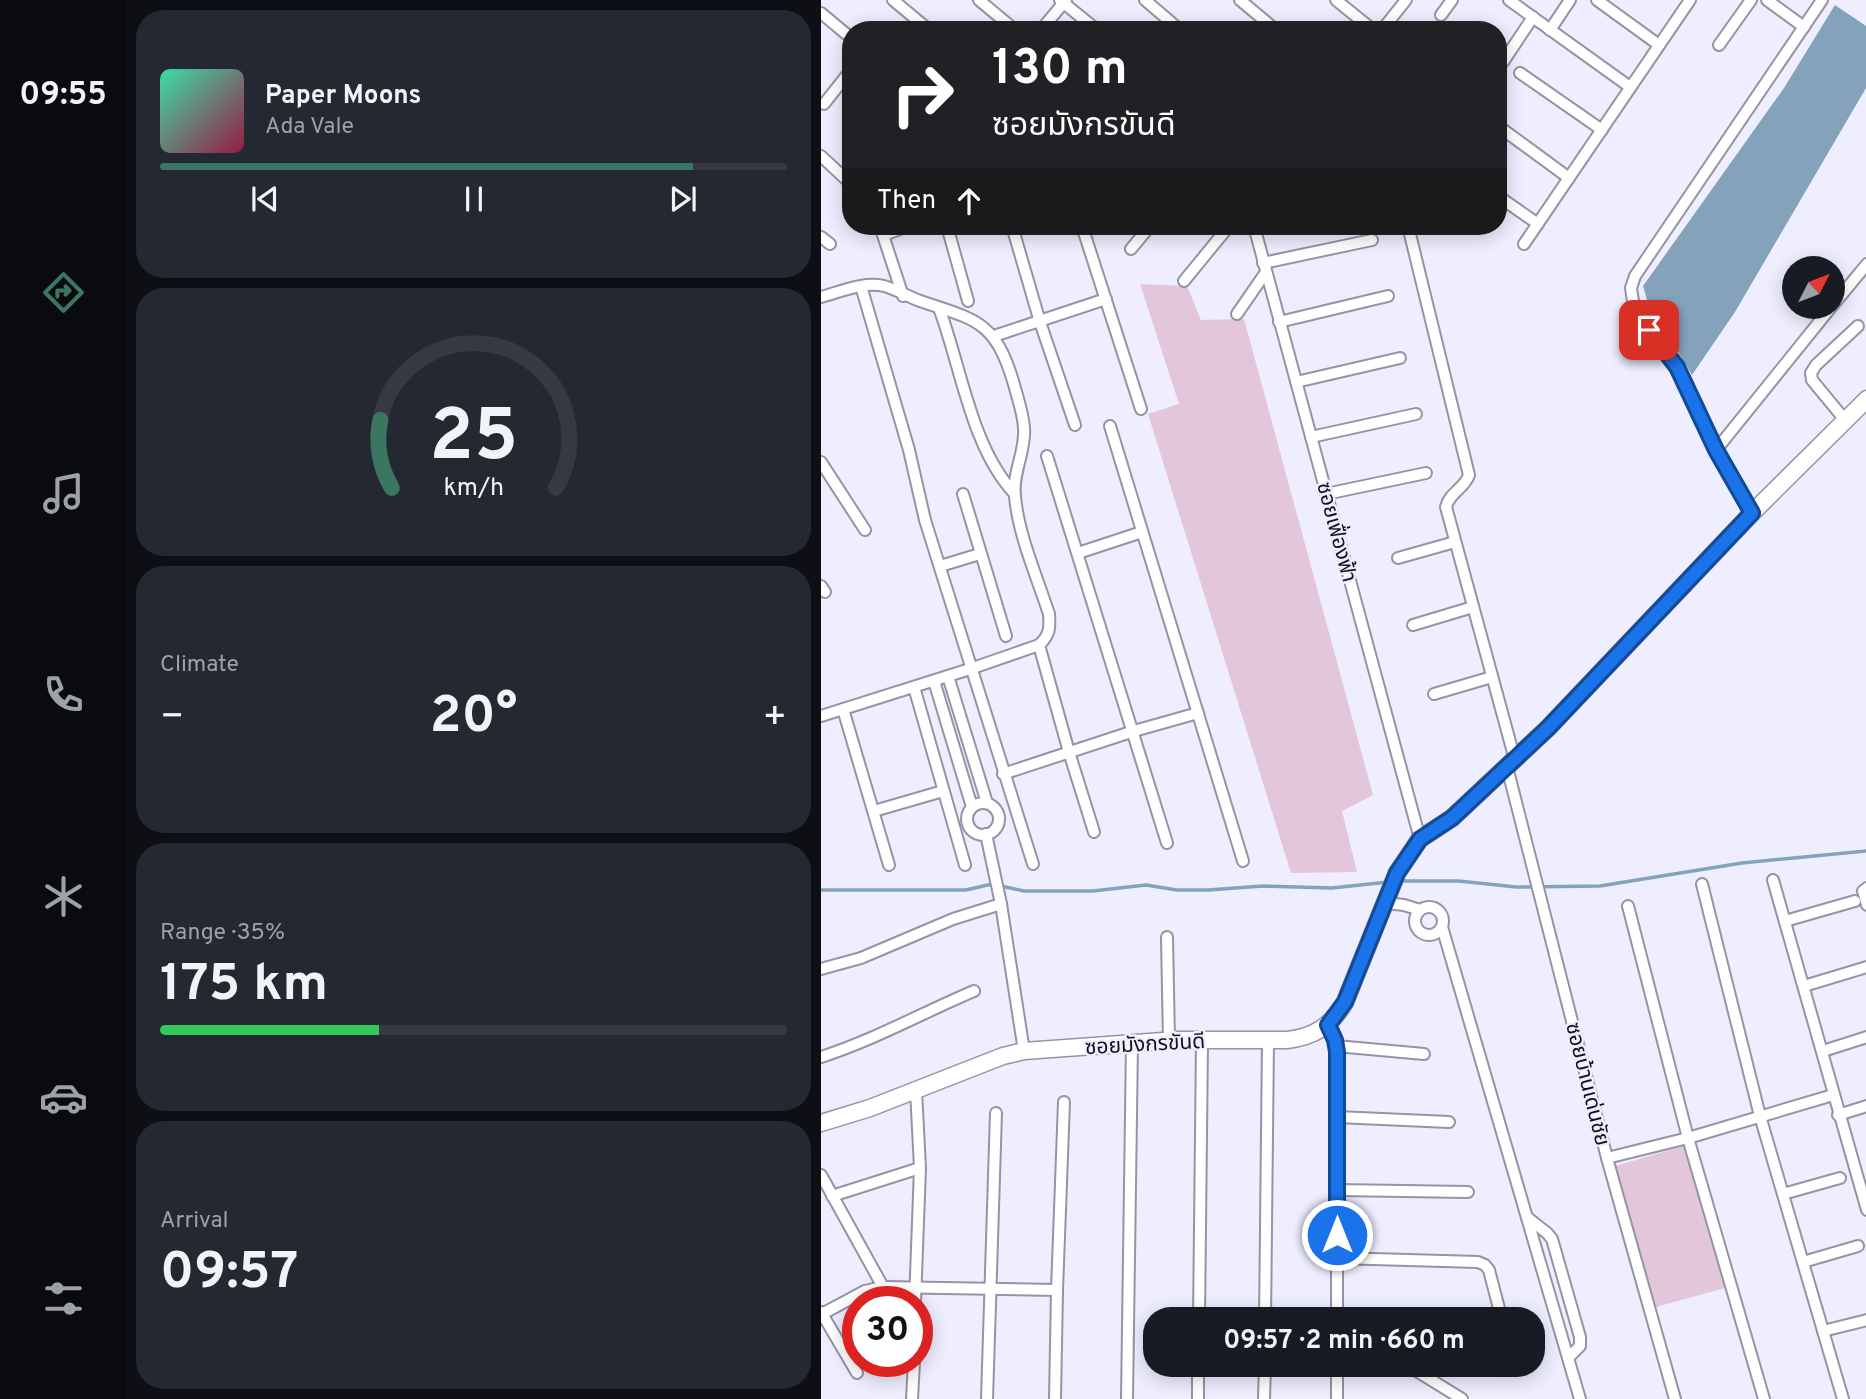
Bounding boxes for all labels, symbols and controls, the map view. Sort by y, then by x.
text: 130 m [992,40,1128,102]
icon: right [877,49,968,140]
text: 09:55 [19,76,107,116]
text: Paper Moons [265,80,421,113]
text: ซอยมังกรขันดี [992,107,1176,147]
text: Ada Vale [265,113,354,142]
icon: previous [246,180,284,218]
icon: pause [455,180,493,218]
icon: next [664,180,702,218]
icon: ahead [950,182,988,220]
text: Then [877,185,936,218]
north arrow [1782,256,1845,318]
map controls [1782,256,1845,319]
icon: directions [39,268,88,317]
pin [1619,300,1679,360]
icon: arrive [1630,311,1668,349]
text: 25 [429,394,518,486]
icon: music [39,469,88,518]
text: km/h [443,472,504,504]
street label: ซอยเฟื่องฟ้า [1309,479,1365,585]
text: Climate [160,651,239,680]
icon: phone [39,670,88,719]
text: 20° [430,685,517,751]
text: − [160,694,185,743]
text: + [762,694,787,743]
icon: climate [39,872,88,921]
text: Range · 35% [160,919,285,948]
text: 175 km [160,953,328,1019]
street label: ซอยบ้านเด่นชัย [1558,1020,1615,1149]
street label: ซอยมังกรขันดี [1084,1029,1206,1062]
icon: car [39,1073,88,1122]
position arrow [1300,1198,1374,1272]
text: Arrival [160,1207,229,1236]
text: 09:57 [160,1241,298,1307]
icon: filters [39,1274,88,1323]
speed limit sign: 30 [842,1286,933,1377]
text: 09:57 · 2 min · 660 m [1223,1325,1465,1358]

